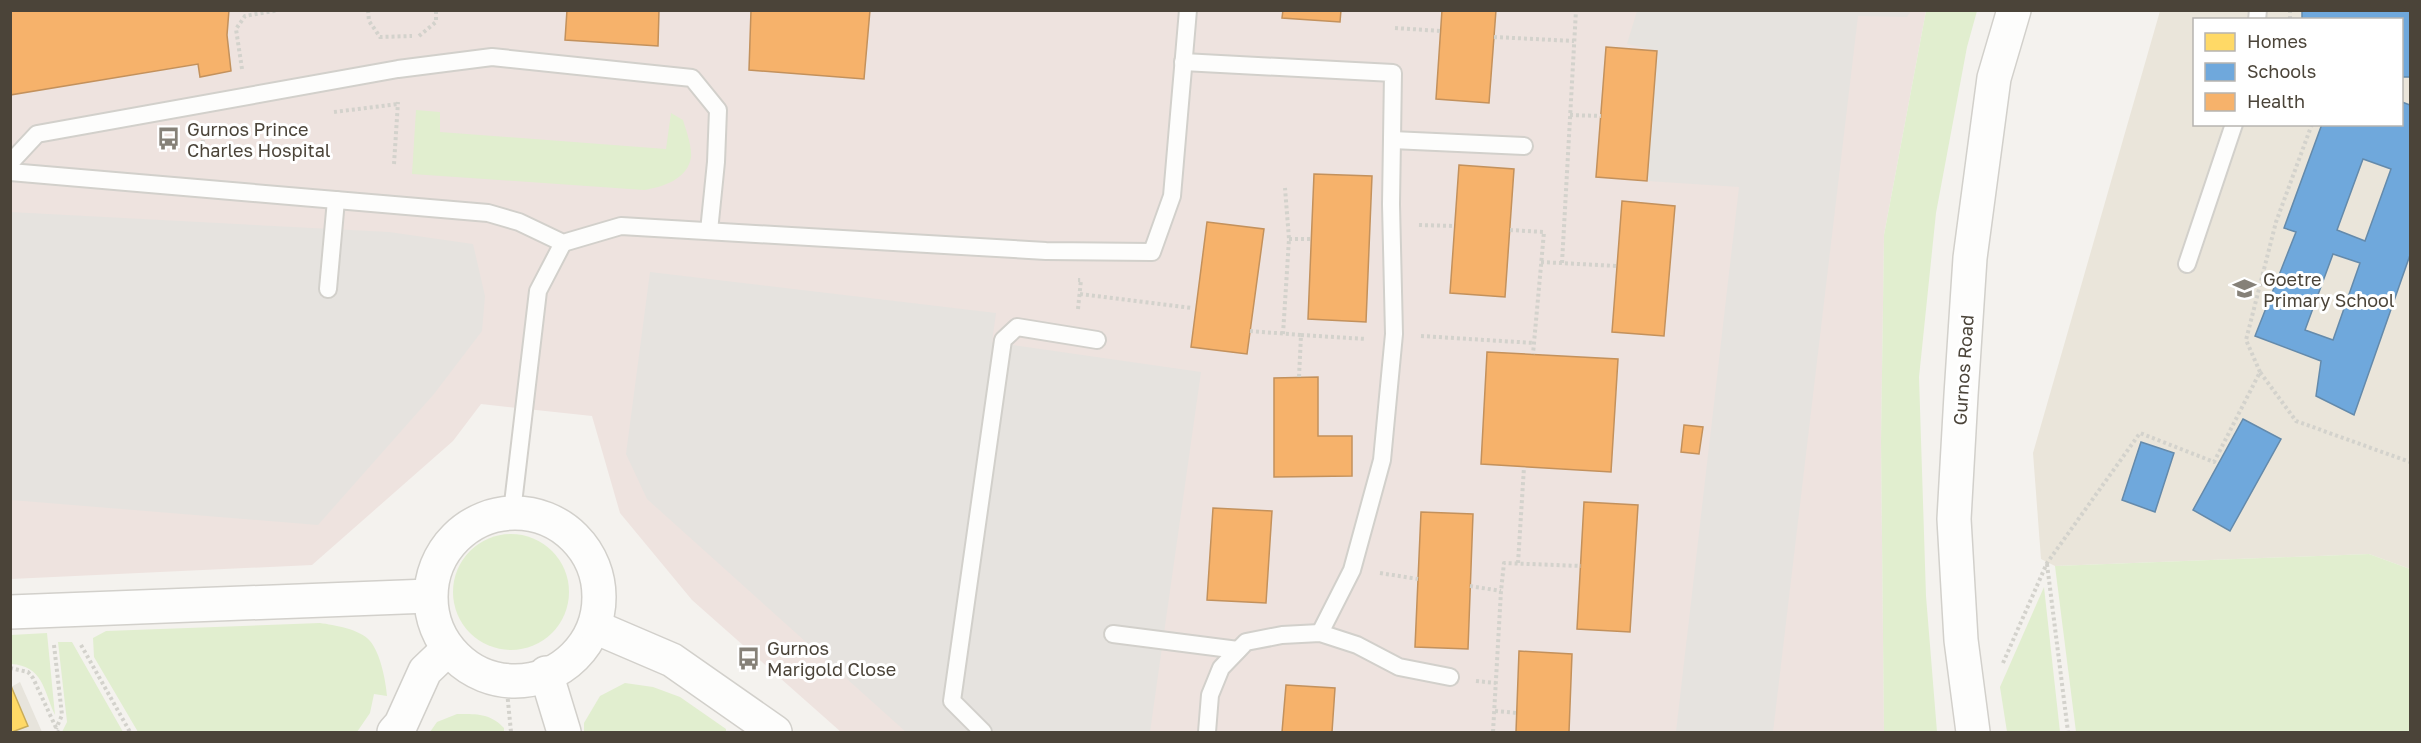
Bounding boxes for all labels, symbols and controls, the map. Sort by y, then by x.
legend [2193,18,2403,126]
text: Homes [2247,30,2307,52]
text: Schools [2247,60,2316,82]
text: Health [2247,90,2305,112]
place label: Gurnos Prince Charles Hospital [187,118,331,161]
bus stop icon: Gurnos Prince Charles Hospital [156,126,182,152]
place label: Goetre Primary School [2263,268,2395,311]
school or university icon: Goetre Primary School [2232,276,2258,302]
street label: Gurnos Road [1948,314,1978,426]
place label: Gurnos Marigold Close [767,637,896,680]
bus stop icon: Gurnos Marigold Close [736,645,762,671]

